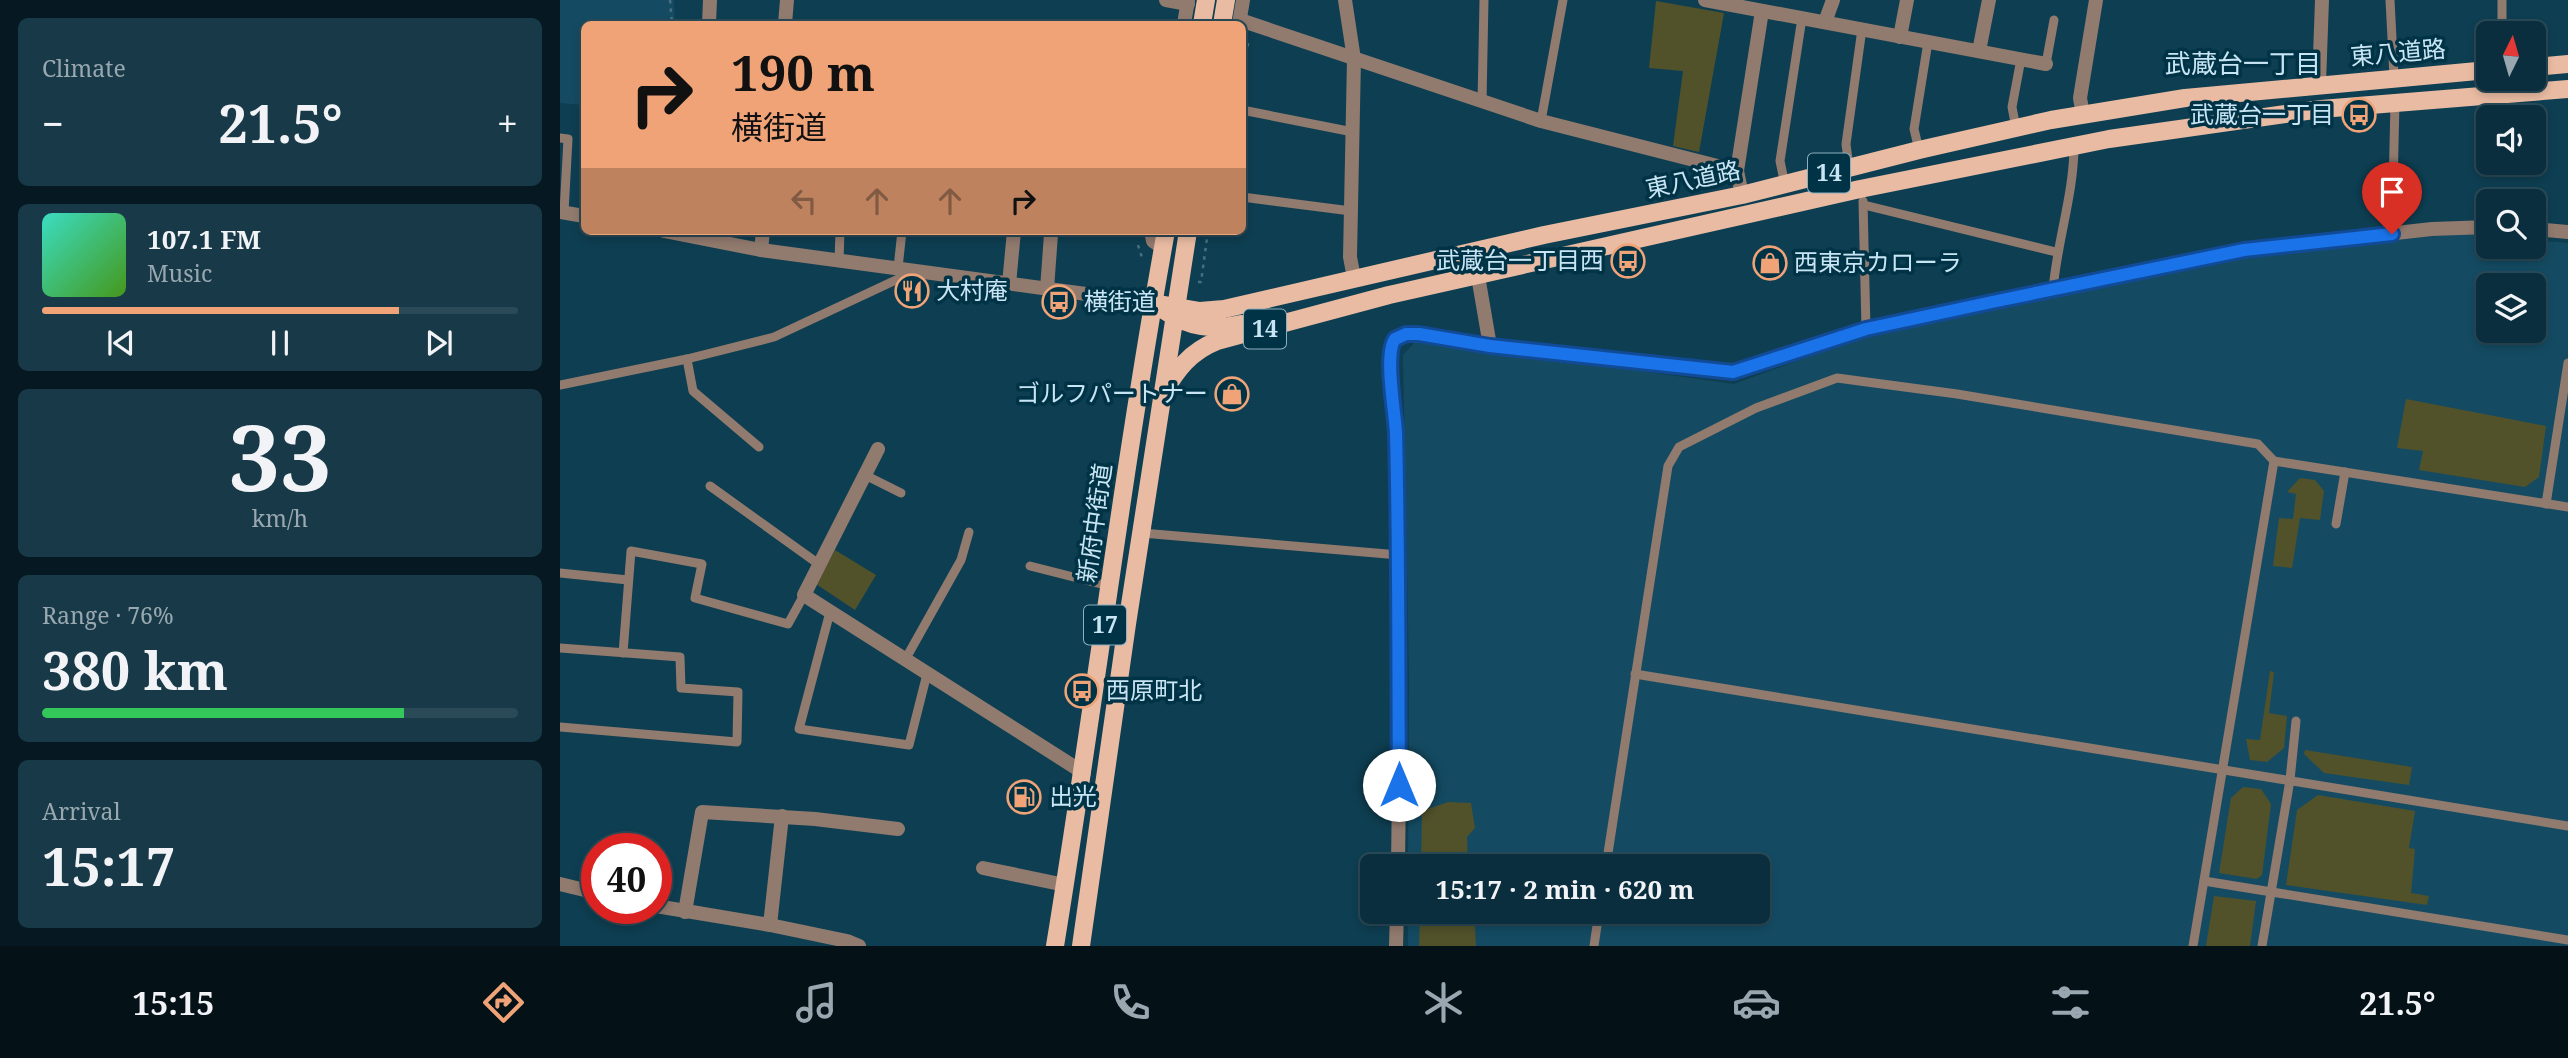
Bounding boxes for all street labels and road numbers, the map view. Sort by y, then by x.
street label: 東八道路 [2349,31,2447,72]
street label: 東八道路 [1642,152,1743,205]
road number: 14 [1808,154,1850,192]
road number: 14 [1244,310,1286,348]
street label: 新府中街道 [1069,461,1118,585]
road number: 17 [1084,606,1126,645]

